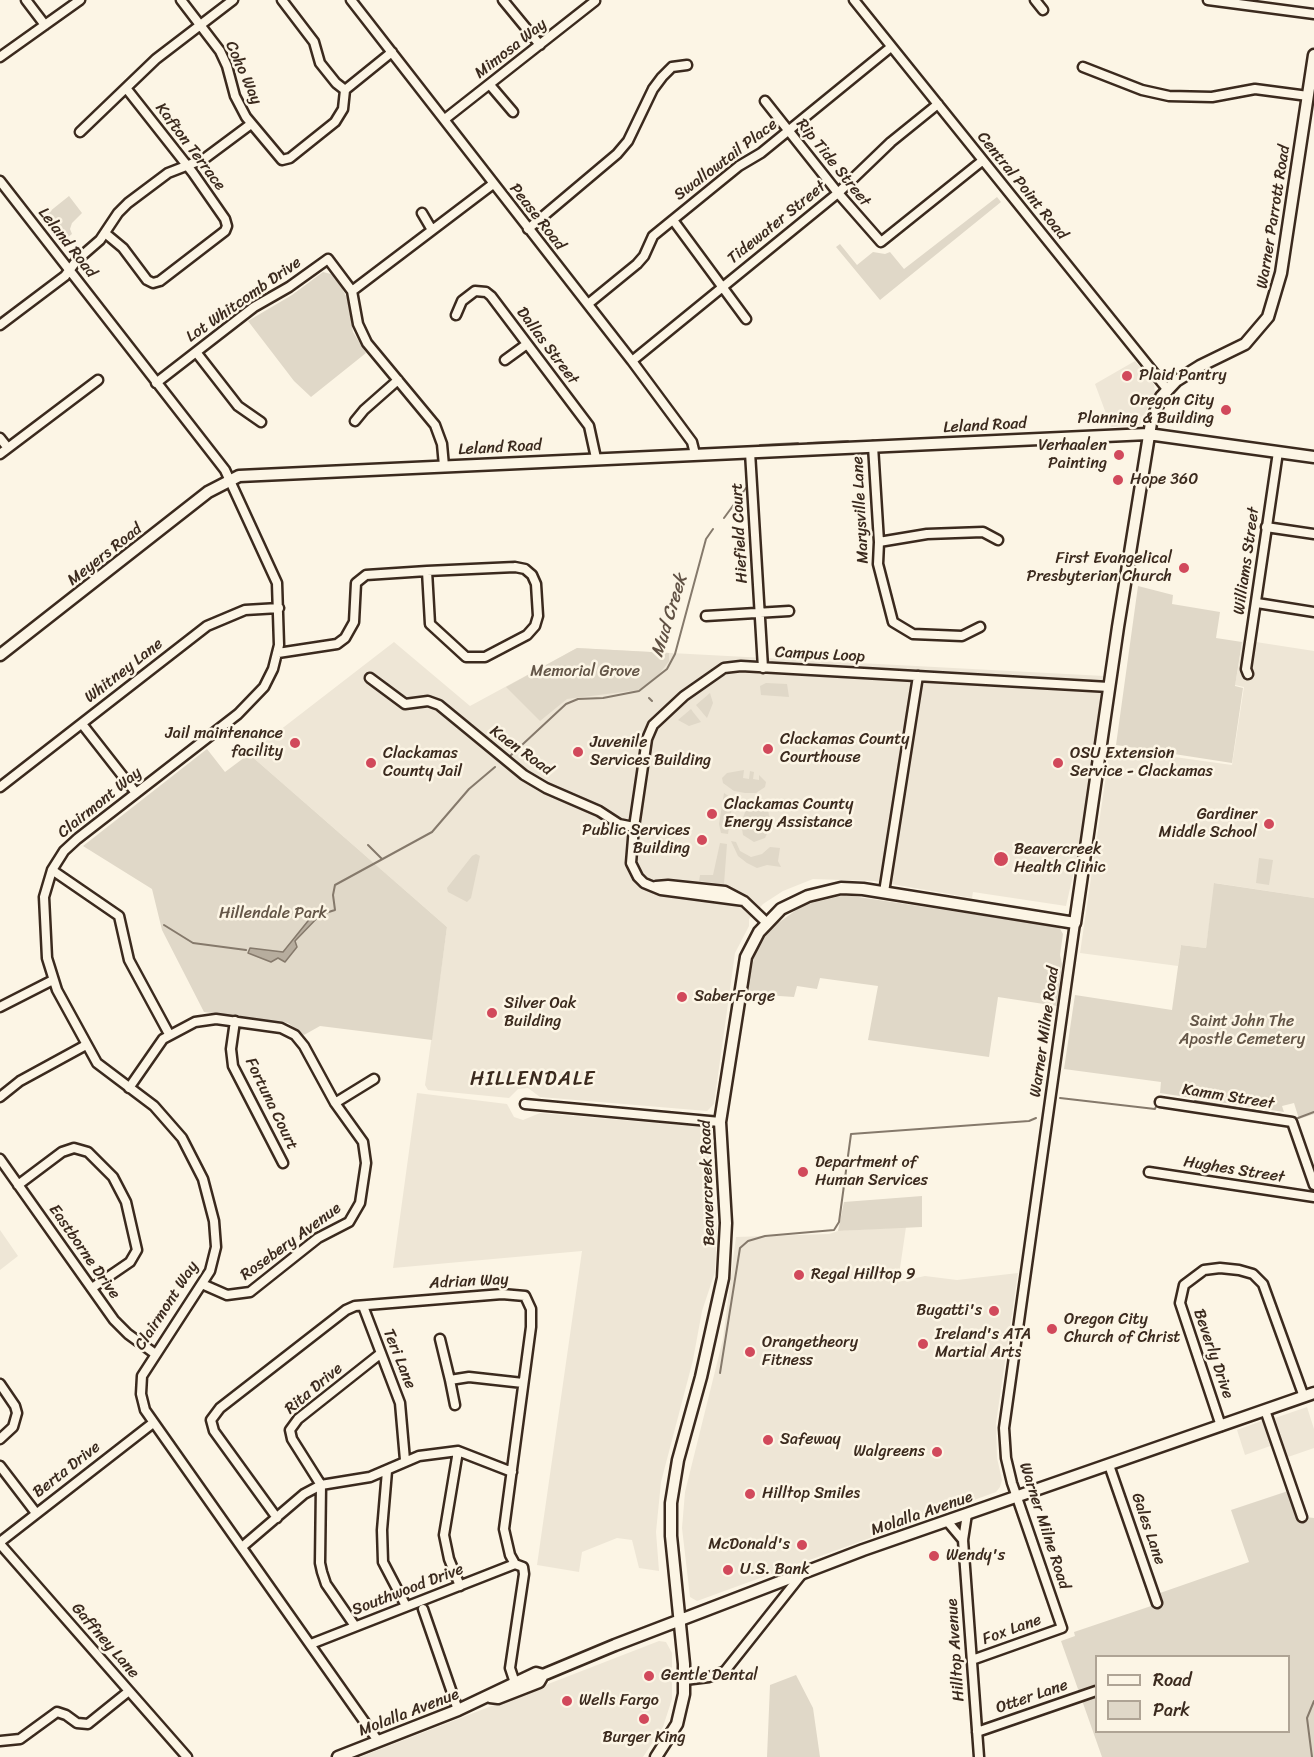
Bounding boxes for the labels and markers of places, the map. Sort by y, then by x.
place label: Plaid Pantry [1139,366,1227,386]
marker: Plaid Pantry [1120,369,1134,383]
place label: Oregon City Planning & Building [1078,391,1214,429]
marker: Oregon City Planning & Building [1219,403,1233,417]
place label: Verhaalen Painting [1038,436,1107,474]
marker: Verhaalen Painting [1112,448,1126,462]
place label: Hope 360 [1130,470,1198,490]
marker: Hope 360 [1111,473,1125,487]
place label: First Evangelical Presbyterian Church [1026,549,1172,587]
marker: First Evangelical Presbyterian Church [1177,561,1191,575]
place label: Jail maintenance facility [165,724,283,762]
place label: Clackamas County Courthouse [780,730,909,768]
place label: Juvenile Services Building [590,733,711,771]
marker: Jail maintenance facility [288,736,302,750]
marker: Clackamas County Courthouse [761,742,775,756]
place label: Clackamas County Jail [383,744,462,782]
place label: OSU Extension Service - Clackamas [1070,744,1213,782]
marker: Juvenile Services Building [571,745,585,759]
marker: Clackamas County Jail [364,756,378,770]
marker: OSU Extension Service - Clackamas [1051,756,1065,770]
place label: Clackamas County Energy Assistance [724,795,853,833]
place label: Gardiner Middle School [1158,805,1257,843]
marker: Clackamas County Energy Assistance [705,807,719,821]
marker: Gardiner Middle School [1262,817,1276,831]
place label: Public Services Building [582,821,690,859]
marker: Public Services Building [695,833,709,847]
place label: Beavercreek Health Clinic [1014,840,1106,878]
marker: Beavercreek Health Clinic [992,850,1010,868]
place label: SaberForge [694,987,775,1007]
marker: SaberForge [675,990,689,1004]
place label: Silver Oak Building [504,994,576,1032]
marker: Silver Oak Building [485,1006,499,1020]
place label: Department of Human Services [815,1153,928,1191]
marker: Department of Human Services [796,1165,810,1179]
place label: Regal Hilltop 9 [811,1265,916,1285]
marker: Regal Hilltop 9 [792,1268,806,1282]
place label: Bugatti's [916,1301,982,1321]
marker: Bugatti's [987,1304,1001,1318]
place label: Oregon City Church of Christ [1064,1310,1180,1348]
marker: Oregon City Church of Christ [1045,1322,1059,1336]
place label: Ireland's ATA Martial Arts [935,1325,1031,1363]
place label: Orangetheory Fitness [762,1333,858,1371]
marker: Ireland's ATA Martial Arts [916,1337,930,1351]
marker: Orangetheory Fitness [743,1345,757,1359]
place label: Safeway [780,1430,841,1450]
marker: Safeway [761,1433,775,1447]
place label: Walgreens [854,1442,925,1462]
marker: Walgreens [930,1445,944,1459]
place label: Hilltop Smiles [762,1484,860,1504]
marker: Hilltop Smiles [743,1487,757,1501]
place label: McDonald's [708,1535,790,1555]
marker: McDonald's [795,1538,809,1552]
place label: Wendy's [946,1546,1005,1566]
marker: Wendy's [927,1549,941,1563]
place label: U.S. Bank [740,1560,810,1580]
marker: U.S. Bank [721,1563,735,1577]
place label: Gentle Dental [661,1666,758,1686]
marker: Gentle Dental [642,1669,656,1683]
place label: Wells Fargo [579,1691,659,1711]
marker: Wells Fargo [560,1694,574,1708]
marker: Burger King [637,1712,651,1726]
place label: Burger King [602,1728,686,1748]

